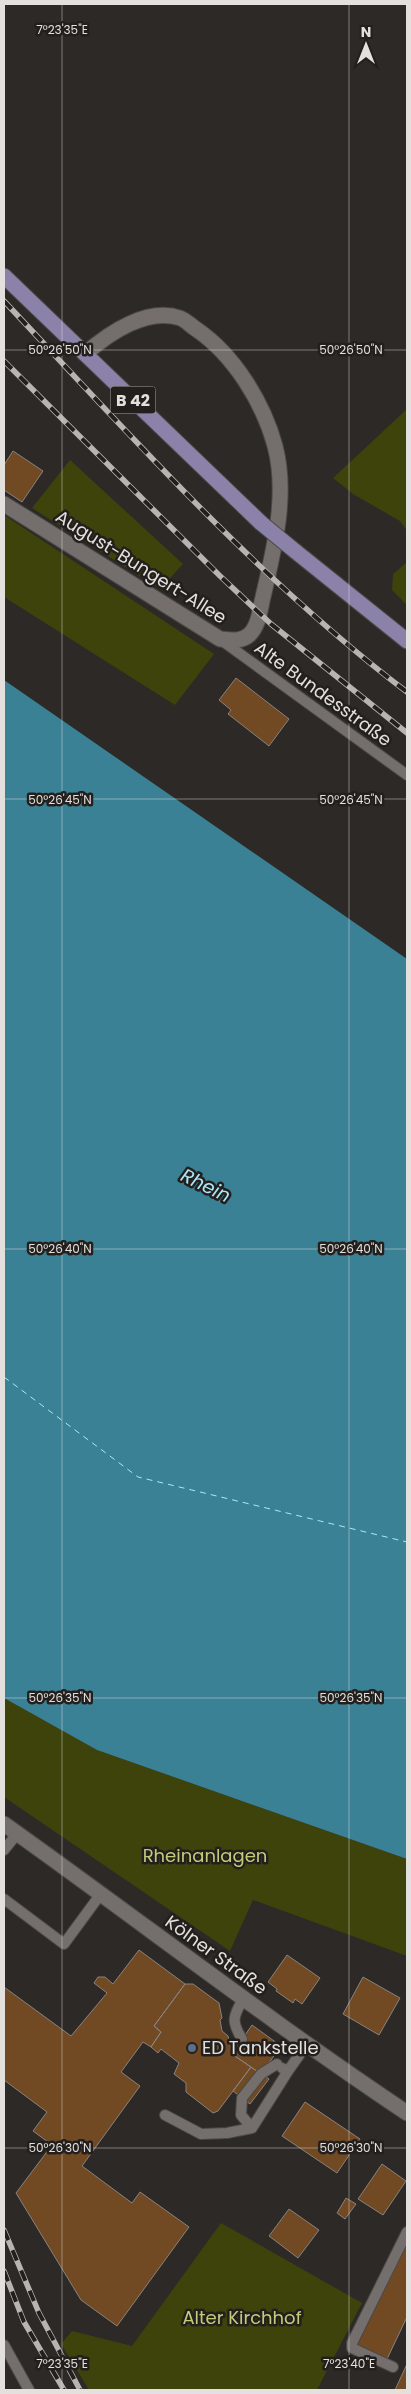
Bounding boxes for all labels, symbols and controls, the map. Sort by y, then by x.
north arrow [341,20,391,70]
text: 7°23'35"E [36,21,88,38]
text: N [361,22,371,42]
text: 50°26'50"N [28,341,92,358]
text: 50°26'50"N [319,341,383,358]
road number: B 42 [110,386,156,414]
street label: August-Bungert-Allee [51,504,231,629]
street label: Alte Bundesstraße [250,635,397,752]
text: 50°26'45"N [28,791,92,808]
text: 50°26'45"N [319,791,383,808]
water label: Rhein [176,1162,235,1209]
text: 50°26'40"N [28,1240,92,1257]
text: 50°26'40"N [319,1240,383,1257]
text: 50°26'35"N [29,1689,91,1706]
text: 50°26'35"N [320,1689,382,1706]
park label: Rheinanlagen [143,1843,267,1868]
street label: Kölner Straße [160,1909,272,2000]
place label: ED Tankstelle [202,2035,319,2060]
marker: ED Tankstelle [186,2042,198,2054]
text: 50°26'30"N [29,2139,91,2156]
text: 50°26'30"N [320,2139,382,2156]
park label: Alter Kirchhof [182,2305,302,2330]
text: 7°23'35"E [36,2355,88,2372]
text: 7°23'40"E [323,2355,375,2372]

